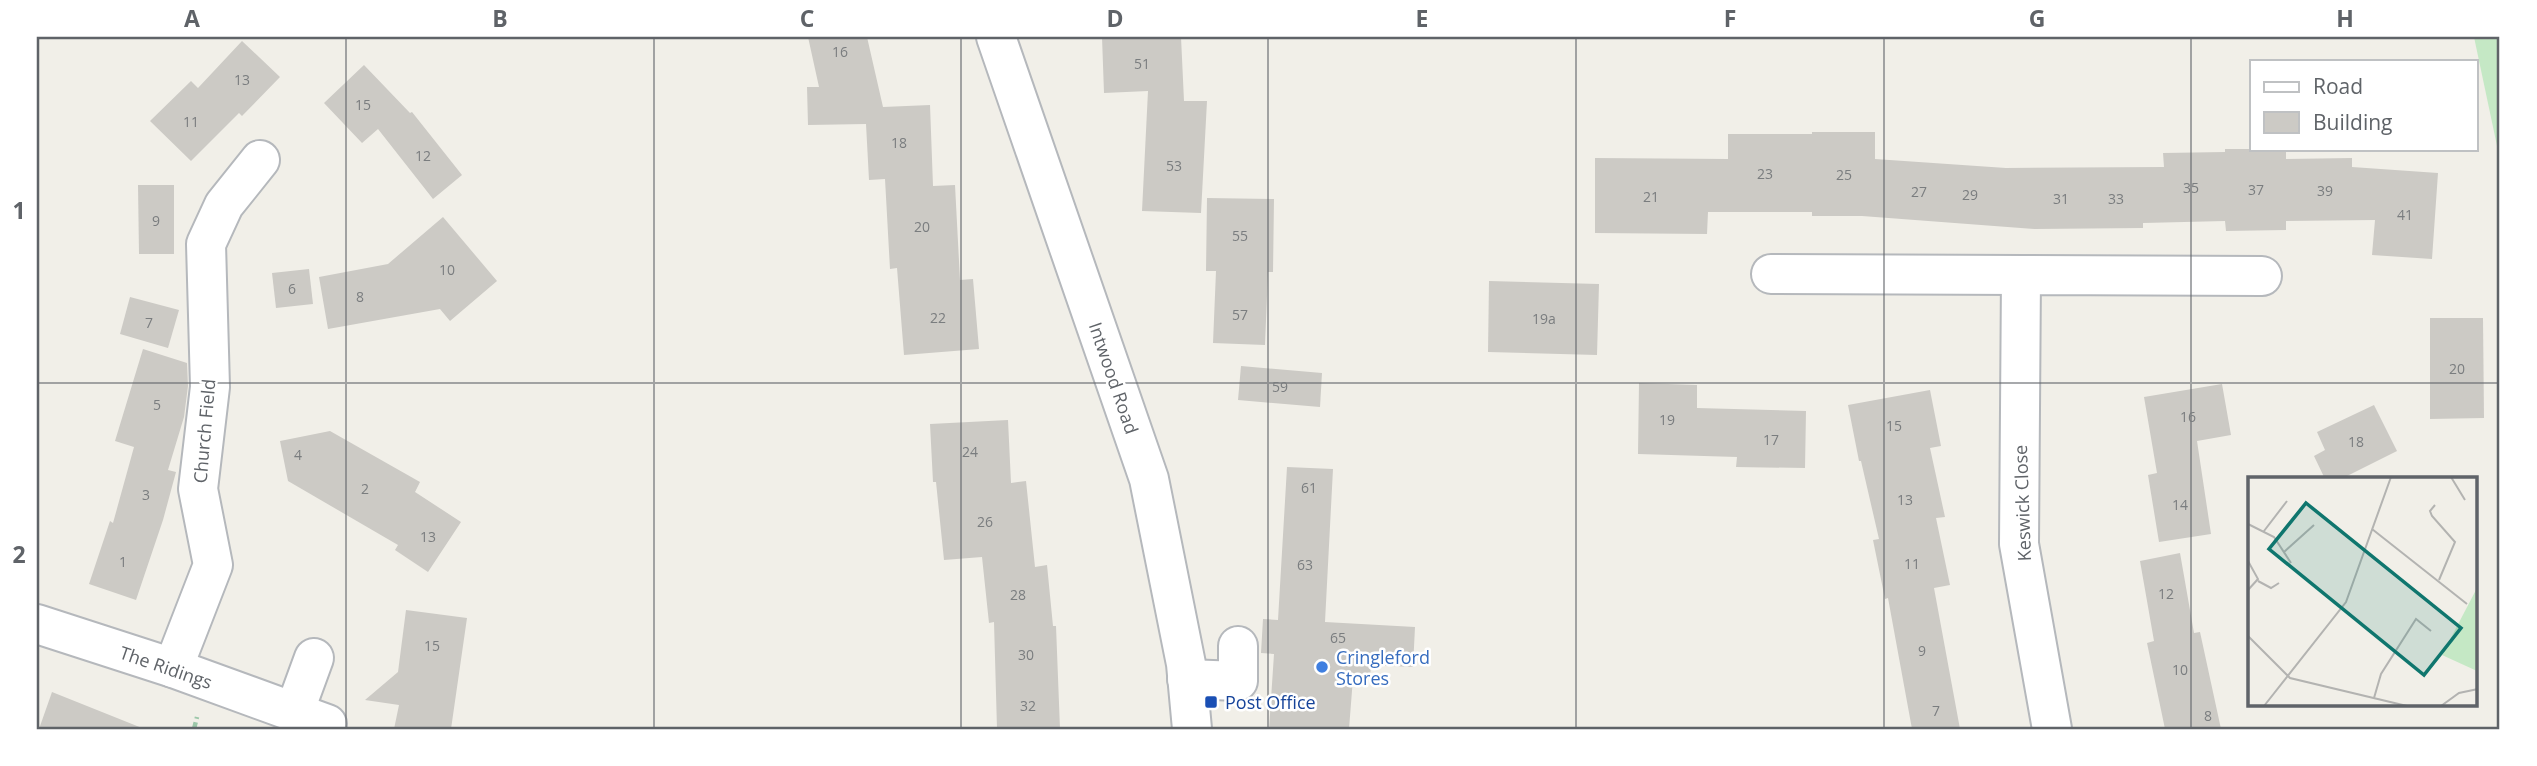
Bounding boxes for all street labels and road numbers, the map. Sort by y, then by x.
street label: Intwood Road [1084,319,1144,437]
street label: Church Field [187,378,221,484]
street label: Keswick Close [2008,444,2036,562]
street label: The Ridings [117,640,215,694]

